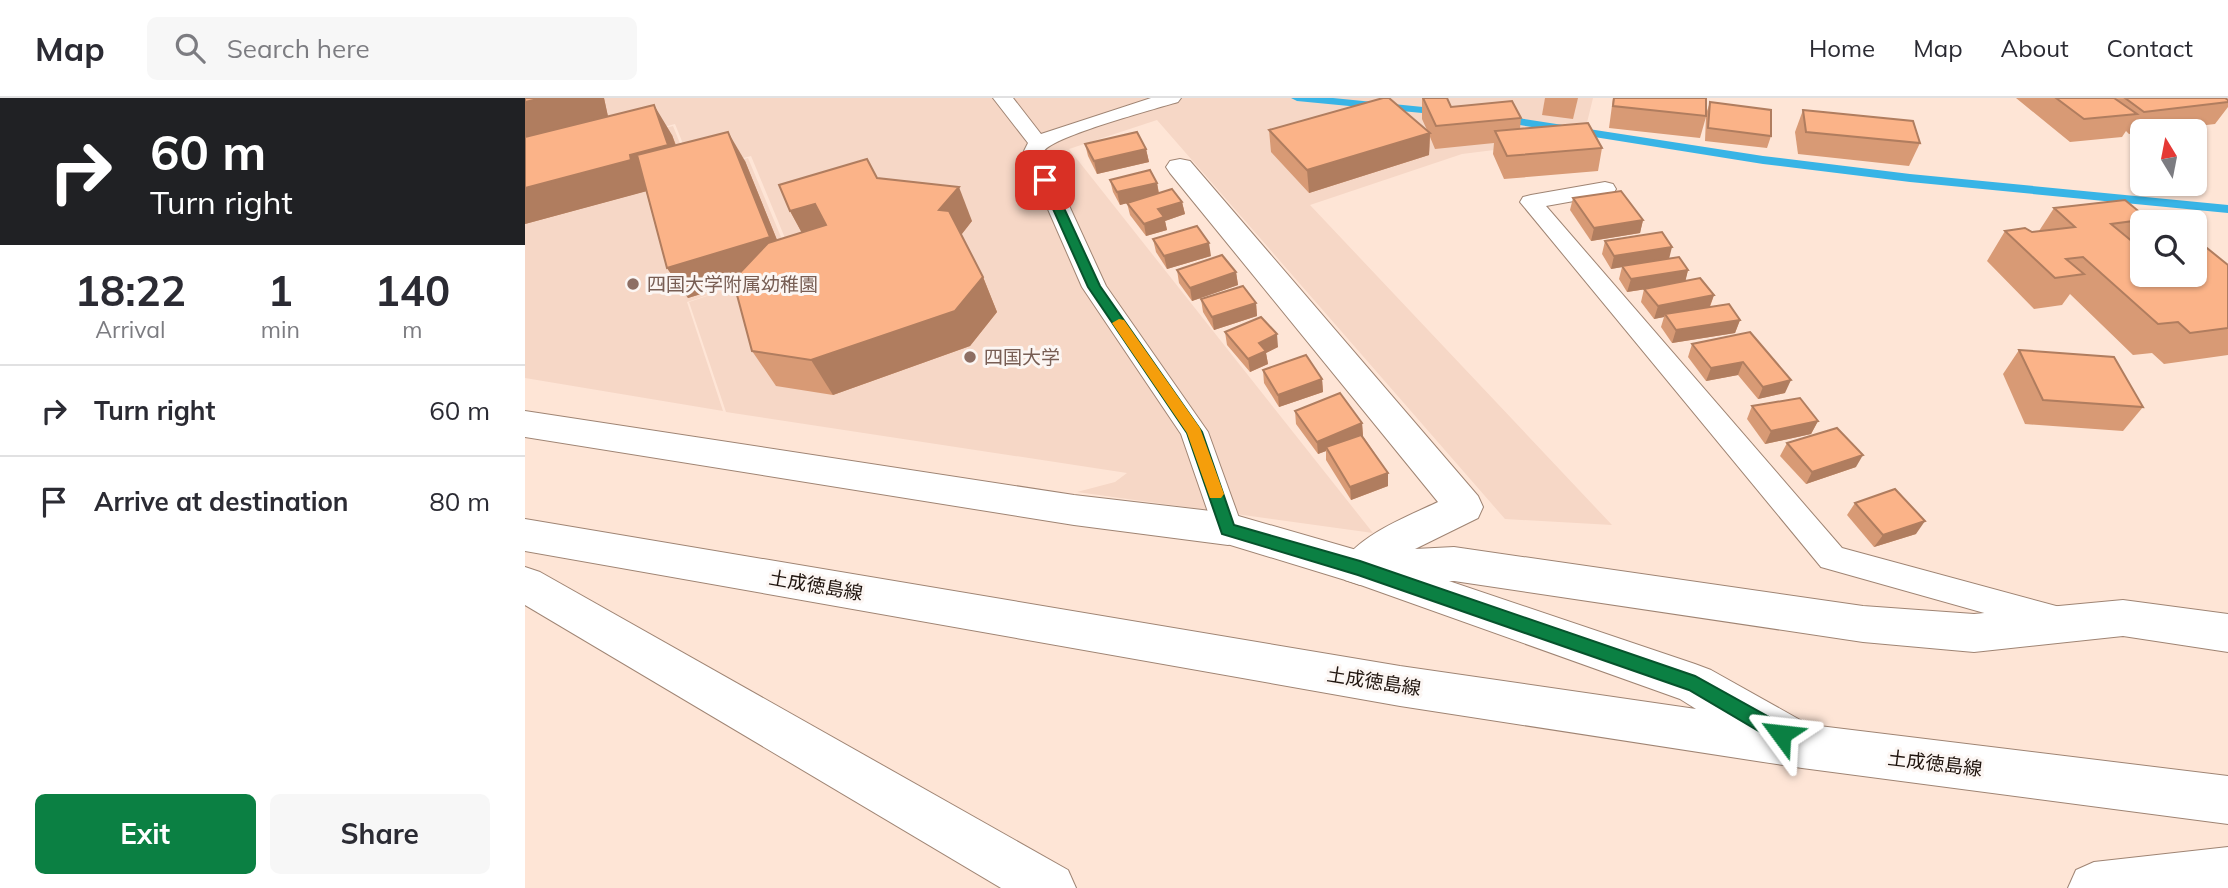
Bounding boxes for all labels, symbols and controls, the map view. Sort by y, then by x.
search box [147,17,637,80]
text: Map [35,28,105,69]
icon: search [171,29,209,67]
text: Search here [227,32,370,65]
text: Home [1809,33,1875,63]
text: Map [1913,33,1963,63]
text: About [2001,33,2069,63]
text: Contact [2107,33,2193,63]
north arrow [2130,119,2207,196]
map controls [2130,119,2207,287]
text: 60 m [150,121,266,182]
icon: right [35,126,126,217]
pin [1015,150,1075,210]
icon: arrive [1026,161,1064,199]
text: Turn right [150,182,293,222]
button: search [2130,210,2207,287]
text: 18:22 [75,264,186,317]
text: 1 [268,264,293,317]
text: 140 [375,264,450,317]
place label: 四国大学附属幼稚園 [647,272,818,296]
marker: 四国大学附属幼稚園 [625,276,641,292]
text: Arrival [95,315,166,344]
text: min [261,315,300,344]
text: m [402,315,423,344]
place label: 四国大学 [984,345,1060,369]
marker: 四国大学 [962,349,978,365]
icon: right [35,392,73,430]
text: Turn right [94,394,215,427]
text: 60 m [429,394,490,427]
icon: arrive [35,483,73,521]
text: Arrive at destination [94,485,349,518]
text: 80 m [429,485,490,518]
street label: 土成徳島線 [767,565,865,605]
street label: 土成徳島線 [1325,662,1423,700]
position arrow [1744,697,1818,771]
street label: 土成徳島線 [1886,745,1984,781]
button: Exit [35,794,256,874]
button: Share [270,794,490,874]

